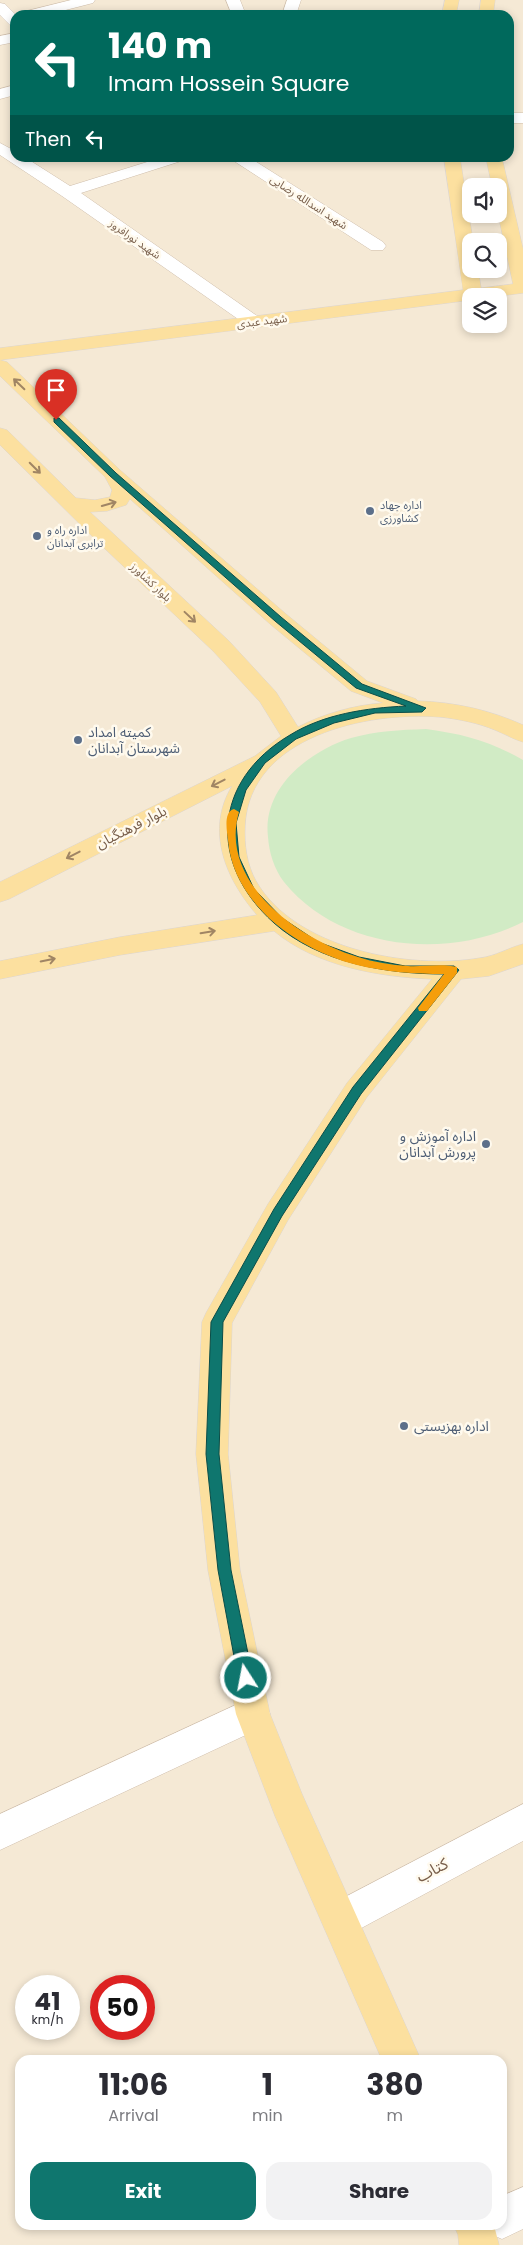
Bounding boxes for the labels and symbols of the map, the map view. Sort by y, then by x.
street label: شهید اسدالله رضایی [267,171,351,233]
street label: شهید نورافروز [105,215,164,263]
street label: شهید عبدی [236,310,288,332]
pin [35,369,77,420]
one-way arrow [13,378,25,390]
one-way arrow [28,462,41,474]
place label: اداره جهاد کشاورزی [380,497,422,526]
one-way arrow [101,499,117,508]
marker: اداره جهاد کشاورزی [364,505,376,517]
place label: اداره راه و ترابری آبدانان [47,522,103,551]
marker: اداره راه و ترابری آبدانان [31,530,43,542]
street label: بلوار کشاورز [126,558,175,605]
one-way arrow [183,611,196,623]
place label: کمیته امداد شهرستان آبدانان [88,722,180,758]
marker: کمیته امداد شهرستان آبدانان [72,734,84,746]
one-way arrow [211,778,226,788]
street label: بلوار فرهنگیان [92,801,170,853]
one-way arrow [66,851,81,860]
one-way arrow [199,927,215,937]
one-way arrow [39,954,55,964]
place label: اداره آموزش و پرورش آبدانان [399,1126,476,1162]
marker: اداره آموزش و پرورش آبدانان [480,1138,492,1150]
place label: اداره بهزیستی [414,1416,489,1436]
marker: اداره بهزیستی [398,1420,410,1432]
position arrow [219,1651,271,1703]
street label: کتاب [412,1852,452,1888]
speed limit sign: 50 [90,1975,155,2040]

